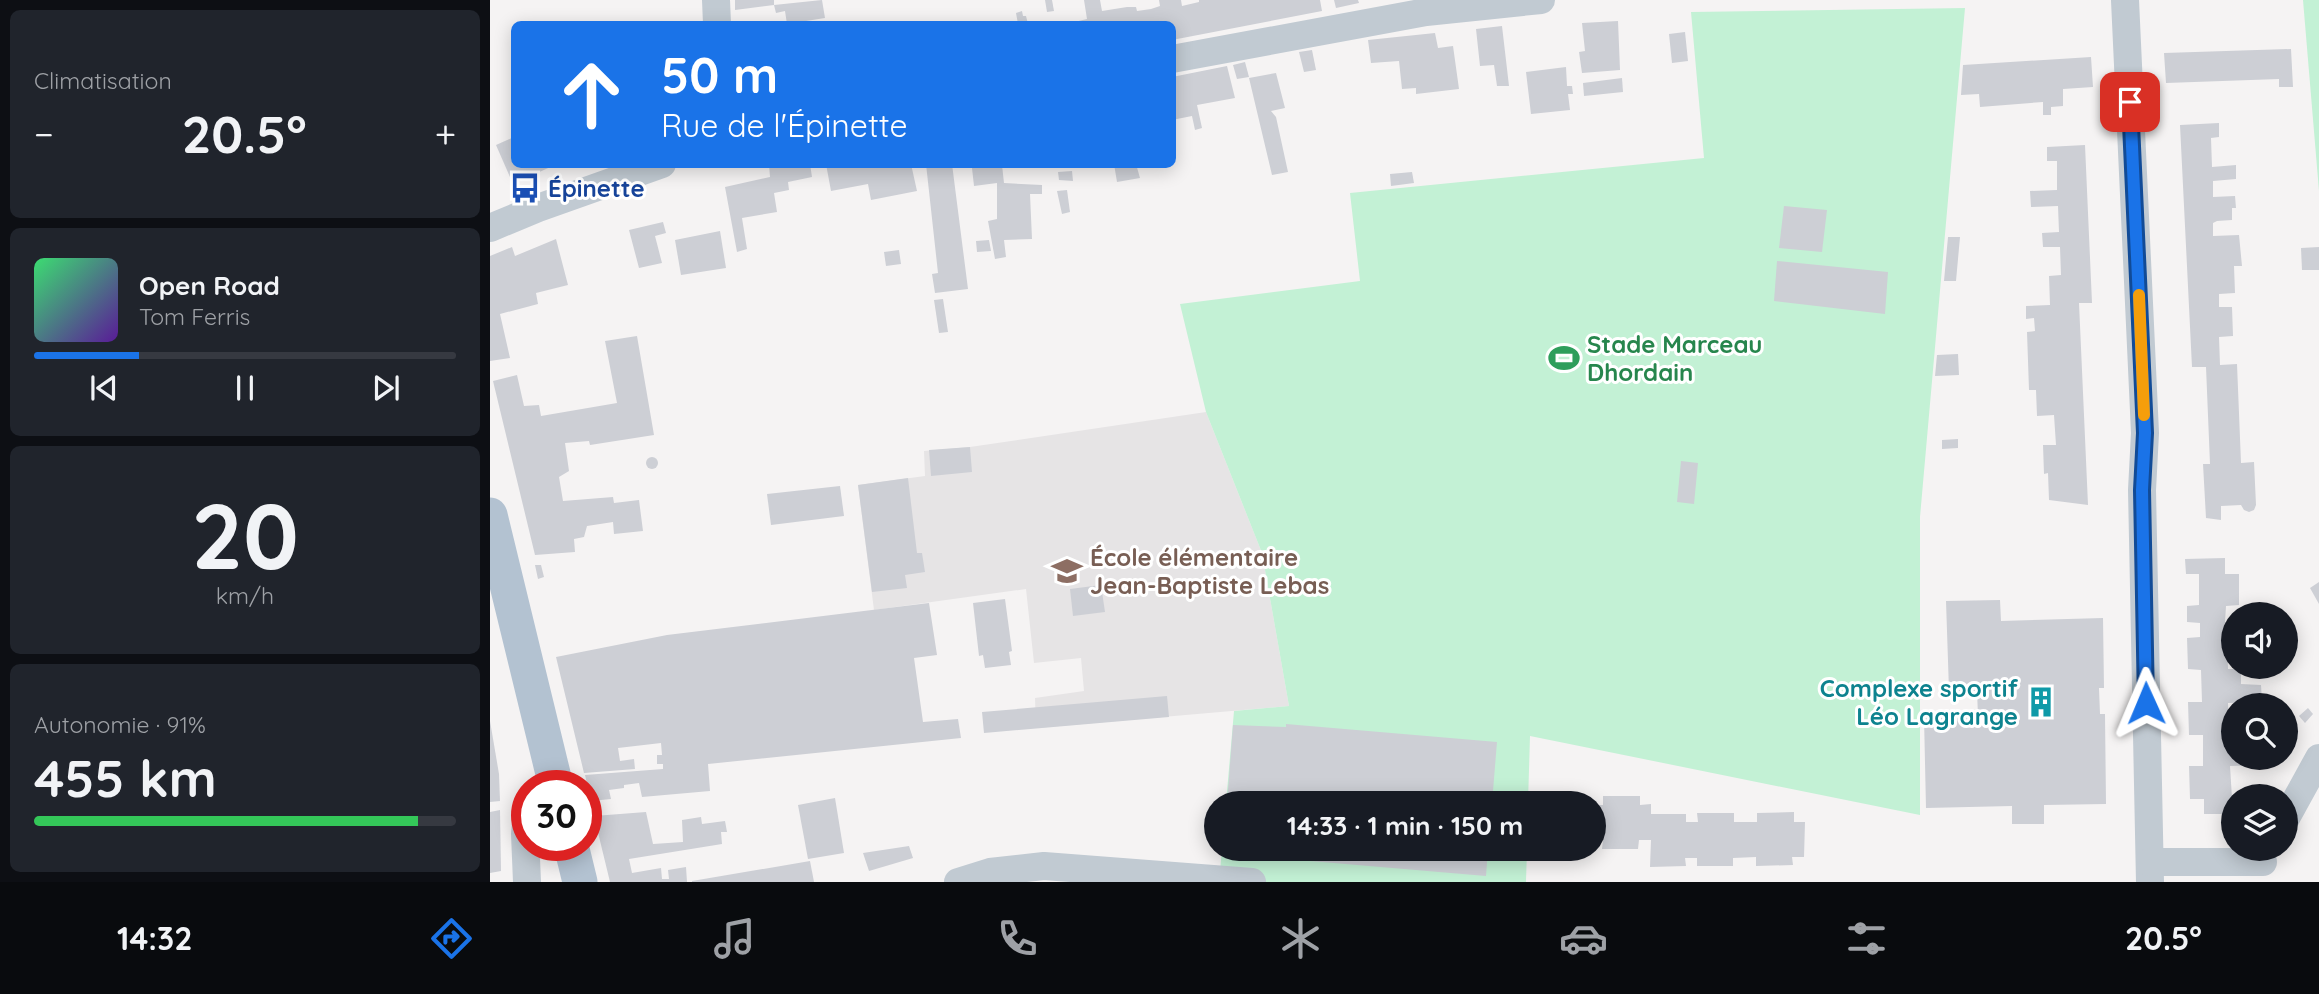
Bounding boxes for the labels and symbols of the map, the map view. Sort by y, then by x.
pin [2100,72,2160,132]
bus stop icon: Épinette [508,171,542,205]
place label: Épinette [548,173,645,203]
place label: Stade Marceau Dhordain [1587,329,1762,387]
sports icon: Stade Marceau Dhordain [1547,341,1581,375]
place label: École élémentaire Jean-Baptiste Lebas [1090,542,1329,600]
school or university icon: École élémentaire Jean-Baptiste Lebas [1050,554,1084,588]
position arrow [2109,666,2183,740]
place label: Complexe sportif Léo Lagrange [1820,673,2019,731]
building icon: Complexe sportif Léo Lagrange [2024,685,2058,719]
speed limit sign: 30 [511,770,602,861]

